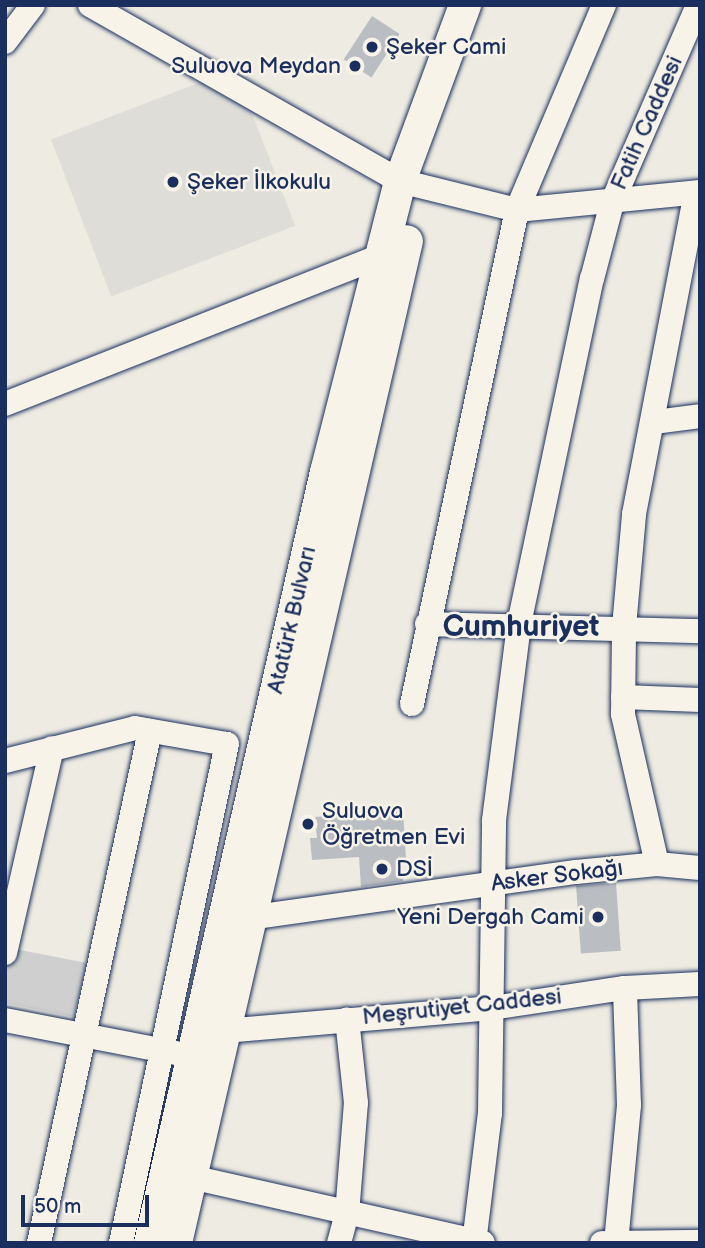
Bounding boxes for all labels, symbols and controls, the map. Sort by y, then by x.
place label: Şeker Cami [386,33,506,61]
marker: Şeker Cami [364,39,380,55]
place label: Suluova Meydan [171,52,341,80]
street label: Fatih Caddesi [605,52,689,194]
marker: Suluova Meydan [347,58,363,74]
place label: Şeker İlkokulu [187,168,331,196]
marker: Şeker İlkokulu [165,174,181,190]
street label: Atatürk Bulvarı [262,544,322,696]
district label: Cumhuriyet [443,609,599,645]
place label: Suluova Öğretmen Evi [322,797,465,851]
marker: Suluova Öğretmen Evi [300,816,316,832]
street label: Asker Sokağı [489,854,625,898]
place label: DSİ [396,855,433,883]
marker: DSİ [374,861,390,877]
place label: Yeni Dergah Cami [397,903,584,931]
marker: Yeni Dergah Cami [590,909,606,925]
street label: Meşrutiyet Caddesi [361,983,563,1031]
scale bar [24,1182,152,1226]
text: 50 m [34,1194,81,1219]

